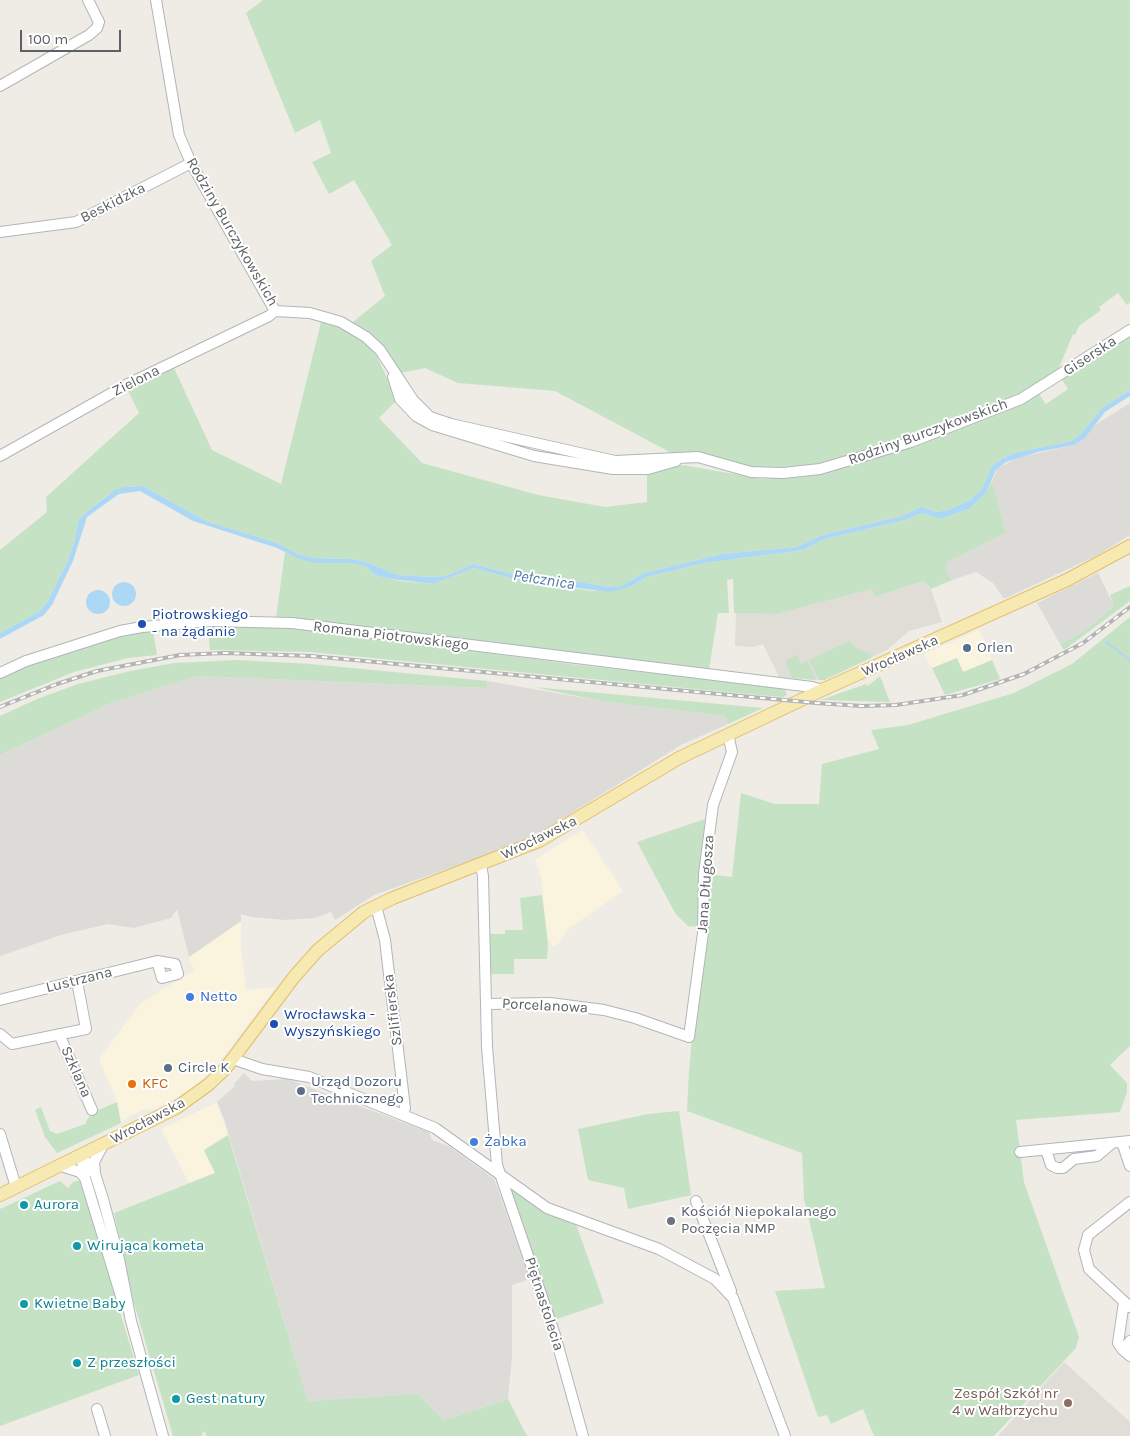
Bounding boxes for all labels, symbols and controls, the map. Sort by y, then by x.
scale bar [22,20,124,52]
text: 100 m [28,30,68,48]
street label: Rodziny Burczykowskich [182,155,282,309]
street label: Beskidzka [77,179,149,227]
street label: Giserska [1060,332,1120,380]
street label: Zielona [109,361,163,401]
street label: Rodziny Burczykowskich [846,395,1010,469]
water label: Pełcznica [512,566,576,594]
place label: Piotrowskiego - na żądanie [152,606,248,641]
marker: Piotrowskiego - na żądanie [136,618,148,630]
street label: Romana Piotrowskiego [312,618,470,654]
street label: Wrocławska [859,631,941,681]
place label: Orlen [977,639,1013,657]
marker: Orlen [961,642,973,654]
street label: Wrocławska [498,812,580,864]
street label: Jana Długosza [694,834,718,934]
street label: Lustrzana [44,963,114,997]
street label: Szlifierska [380,973,406,1047]
place label: Netto [200,988,237,1006]
marker: Netto [184,991,196,1003]
street label: Porcelanowa [501,995,589,1017]
place label: Wrocławska - Wyszyńskiego [284,1006,381,1041]
marker: Wrocławska - Wyszyńskiego [268,1018,280,1030]
street label: Szklana [57,1043,95,1101]
place label: Circle K [178,1059,229,1077]
marker: Circle K [162,1062,174,1074]
place label: Urząd Dozoru Technicznego [311,1073,404,1108]
place label: KFC [142,1075,168,1093]
marker: KFC [126,1078,138,1090]
marker: Urząd Dozoru Technicznego [295,1085,307,1097]
street label: Wrocławska [107,1094,189,1148]
place label: Żabka [484,1133,527,1151]
marker: Żabka [468,1136,480,1148]
place label: Aurora [34,1196,79,1214]
marker: Aurora [18,1199,30,1211]
place label: Kościół Niepokalanego Poczęcia NMP [681,1203,836,1238]
marker: Kościół Niepokalanego Poczęcia NMP [665,1215,677,1227]
place label: Wirująca kometa [87,1237,204,1255]
marker: Wirująca kometa [71,1240,83,1252]
street label: Piętnastolecia [520,1255,568,1353]
place label: Kwietne Baby [34,1295,126,1313]
marker: Kwietne Baby [18,1298,30,1310]
place label: Z przeszłości [87,1354,176,1372]
marker: Z przeszłości [71,1357,83,1369]
place label: Zespół Szkół nr 4 w Wałbrzychu [952,1385,1058,1420]
place label: Gest natury [186,1390,265,1408]
marker: Gest natury [170,1393,182,1405]
marker: Zespół Szkół nr 4 w Wałbrzychu [1062,1397,1074,1409]

